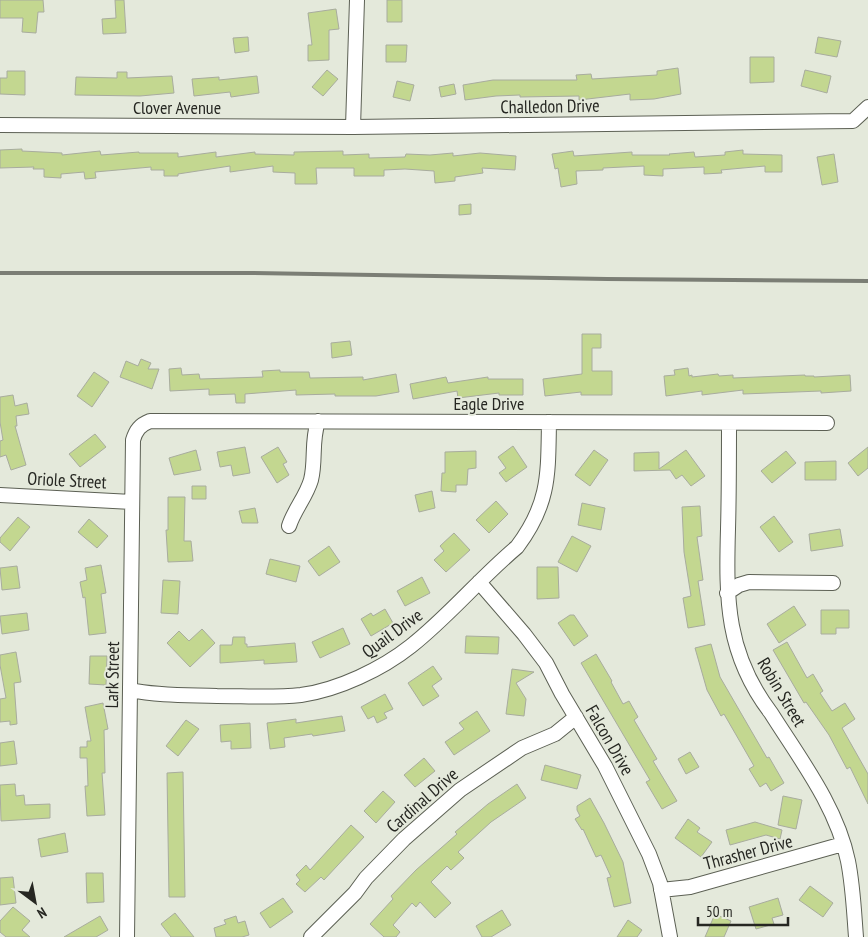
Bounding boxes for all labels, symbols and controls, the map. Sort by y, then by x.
street label: Challedon Drive [500,94,600,118]
street label: Clover Avenue [133,96,221,119]
street label: Eagle Drive [454,392,524,415]
street label: Oriole Street [27,466,107,494]
street label: Quail Drive [357,603,427,663]
street label: Lark Street [100,641,124,709]
street label: Robin Street [752,653,812,731]
street label: Falcon Drive [581,701,639,779]
street label: Cardinal Drive [381,763,463,837]
street label: Thrasher Drive [701,829,795,875]
north arrow [10,877,60,927]
scale bar [698,894,788,926]
text: 50 m [706,902,732,921]
text: N [34,903,50,923]

